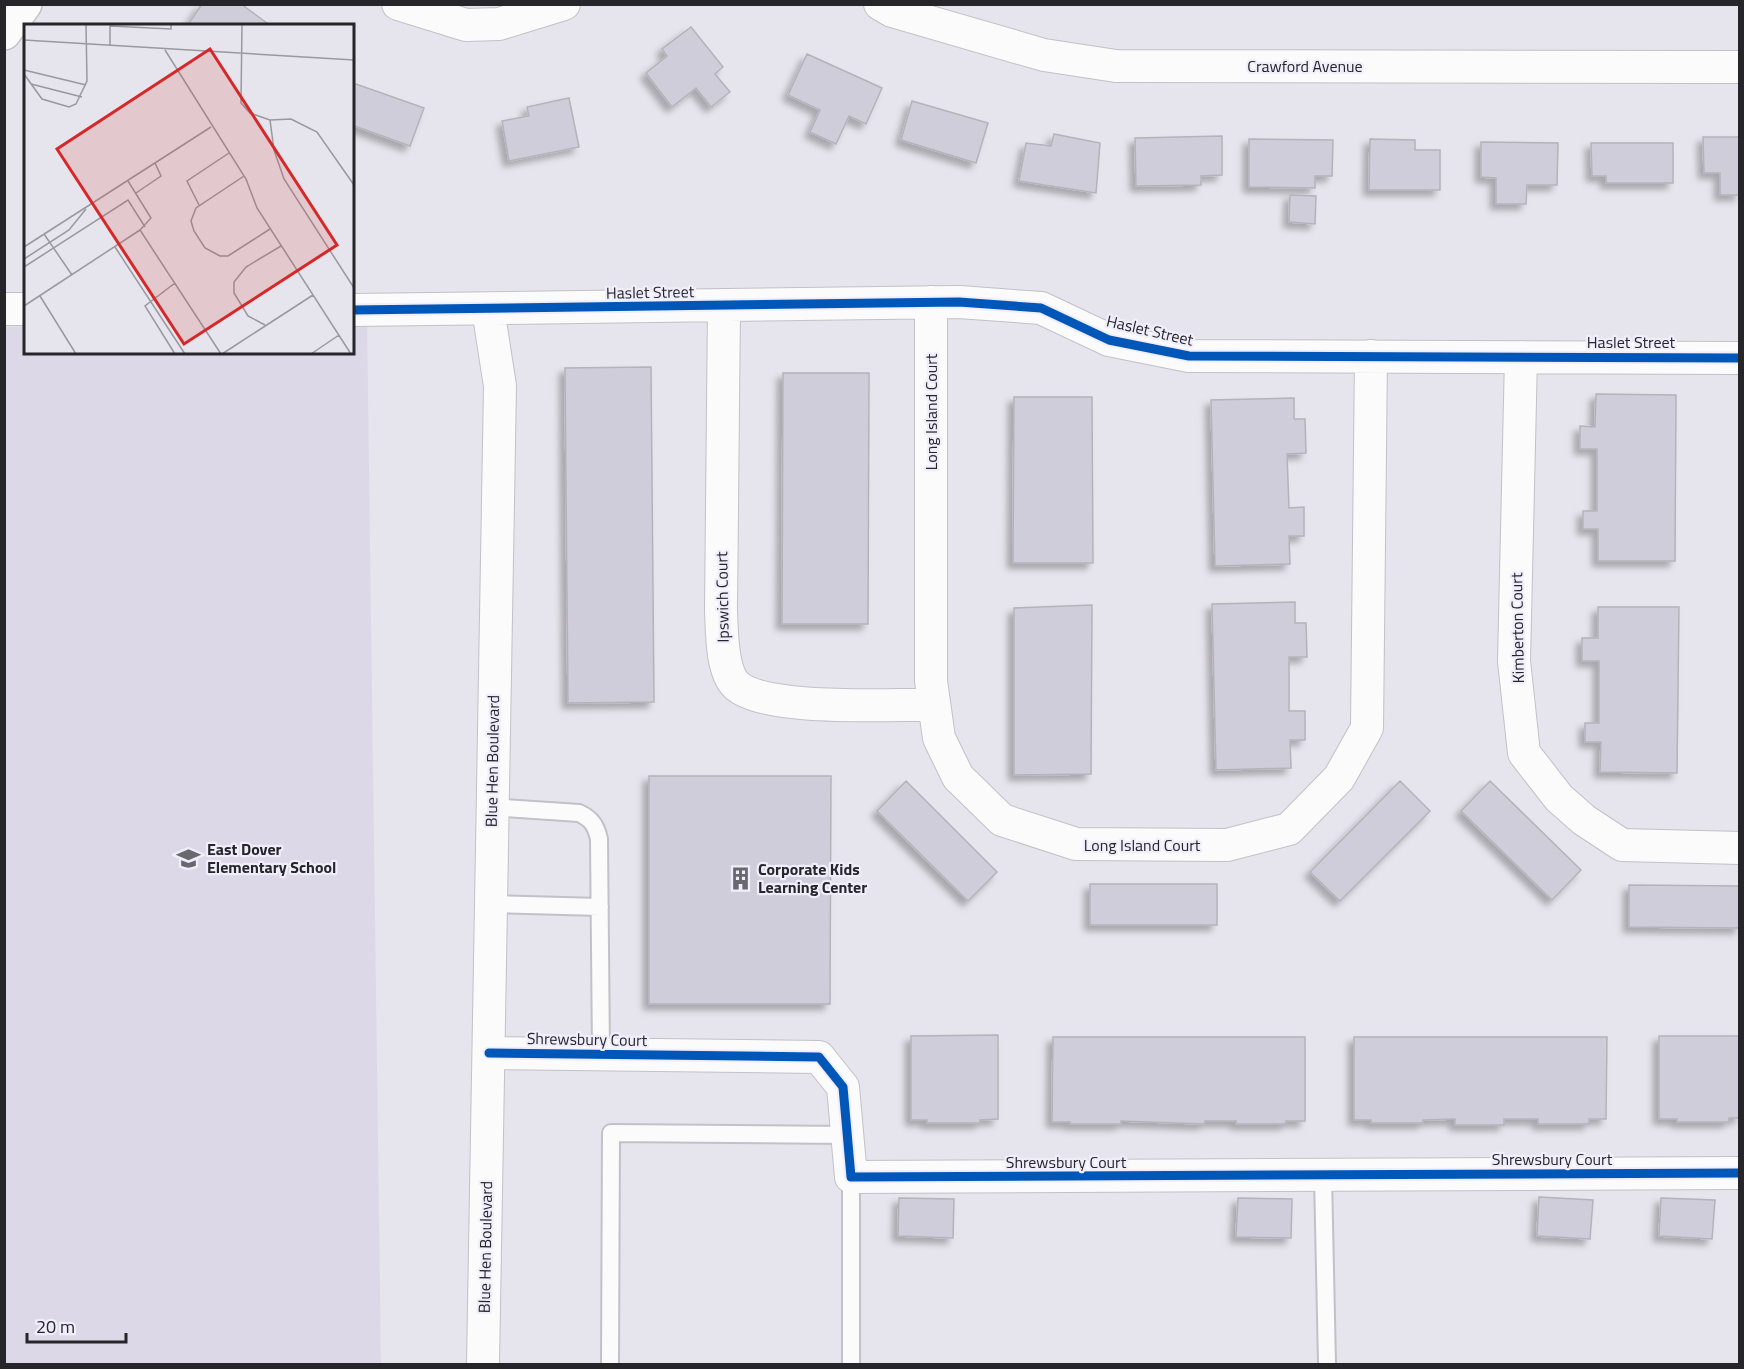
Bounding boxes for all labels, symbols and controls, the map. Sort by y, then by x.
inset map [24,24,354,354]
street label: Crawford Avenue [1247,54,1363,78]
street label: Haslet Street [606,279,695,305]
street label: Haslet Street [1104,308,1196,352]
street label: Haslet Street [1587,330,1676,354]
street label: Long Island Court [919,353,943,470]
street label: Ipswich Court [709,551,735,643]
street label: Kimberton Court [1504,572,1530,684]
street label: Blue Hen Boulevard [479,695,505,827]
street label: Long Island Court [1084,833,1201,857]
place label: East Dover Elementary School [207,837,336,879]
school or university icon: East Dover Elementary School [176,845,202,871]
place label: Corporate Kids Learning Center [758,857,867,899]
building icon: Corporate Kids Learning Center [727,865,753,891]
street label: Shrewsbury Court [527,1026,648,1052]
street label: Shrewsbury Court [1492,1147,1613,1171]
street label: Shrewsbury Court [1006,1150,1127,1174]
street label: Blue Hen Boulevard [472,1181,498,1313]
scale bar [27,1306,126,1344]
text: 20 m [36,1313,75,1340]

